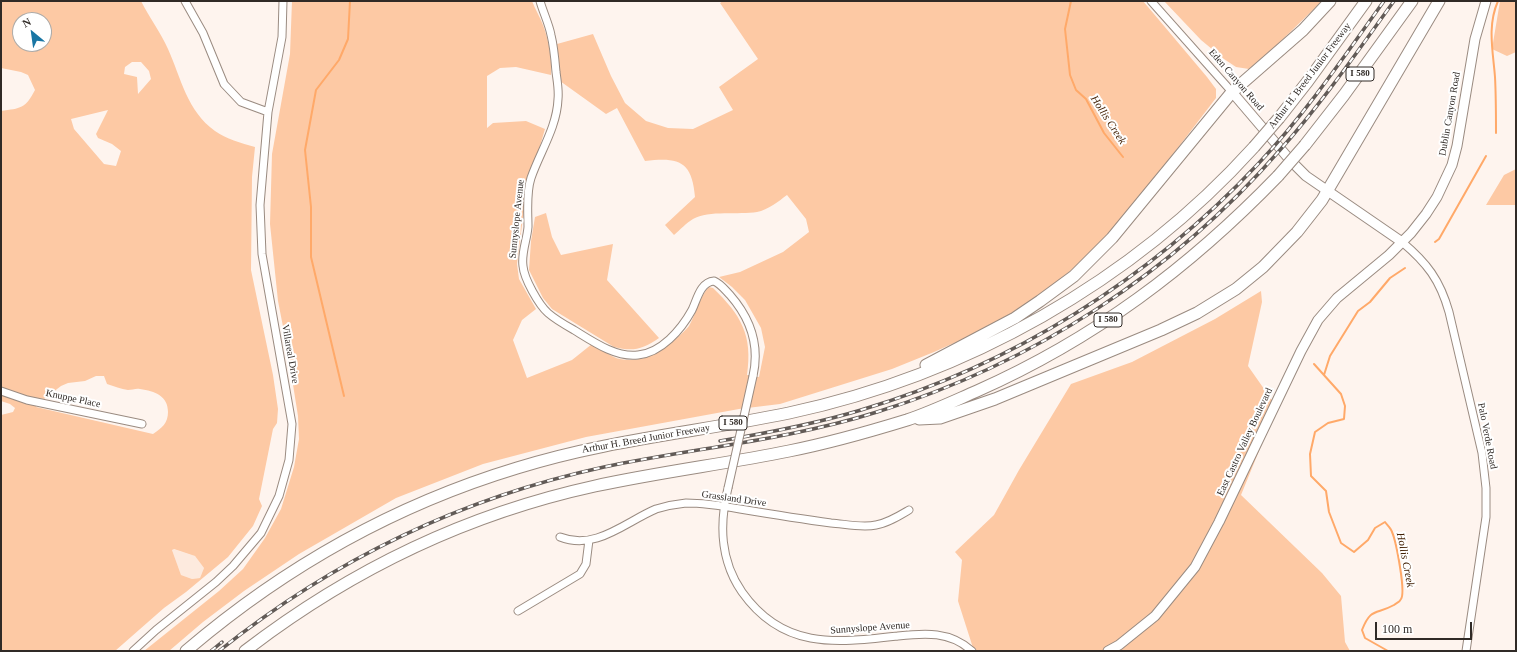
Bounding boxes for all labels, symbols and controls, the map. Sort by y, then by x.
north arrow [12,12,52,52]
text: N [20,15,33,30]
street label: Arthur H. Breed Junior Freeway [1266,21,1354,131]
street label: Eden Canyon Road [1206,47,1266,113]
road number: I 580 [1346,67,1374,81]
street label: Dublin Canyon Road [1437,71,1463,157]
water label: Hollis Creek [1087,93,1129,147]
street label: Sunnyslope Avenue [507,179,527,259]
road number: I 580 [1094,313,1122,327]
street label: Villareal Drive [279,324,301,384]
street label: East Castro Valley Boulevard [1215,386,1275,498]
street label: Knuppe Place [44,387,102,411]
street label: Palo Verde Road [1475,402,1499,470]
road number: I 580 [719,416,747,430]
street label: Arthur H. Breed Junior Freeway [581,422,711,456]
street label: Grassland Drive [701,489,767,509]
water label: Hollis Creek [1393,532,1417,588]
scale bar [1377,614,1474,640]
street label: Sunnyslope Avenue [830,619,910,637]
text: 100 m [1382,622,1412,636]

